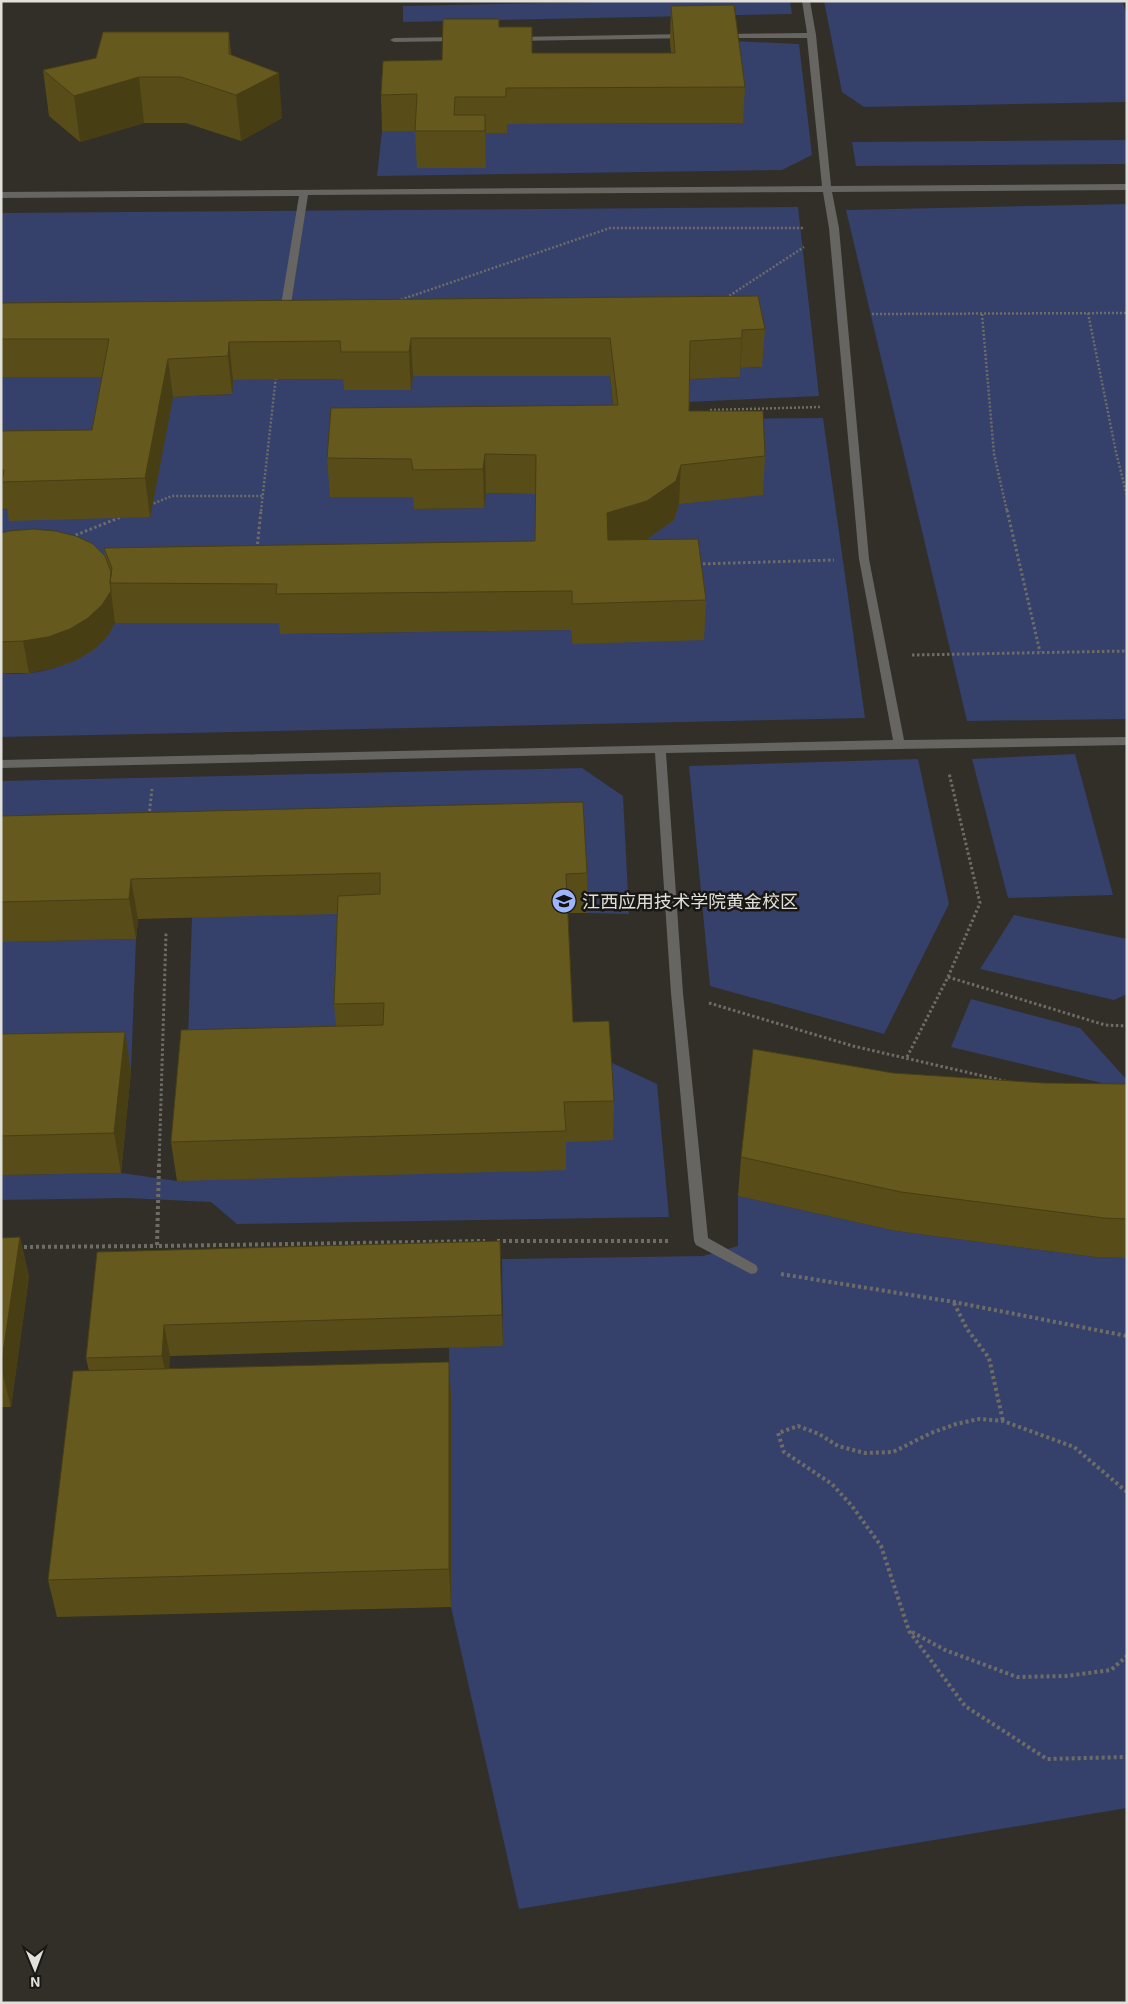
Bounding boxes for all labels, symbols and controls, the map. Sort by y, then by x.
school or university icon: 江西应用技术学院黄金校区 [551,888,577,914]
place label: 江西应用技术学院黄金校区 [582,890,798,912]
north arrow [10,1944,60,1994]
text: N [30,1974,40,1991]

